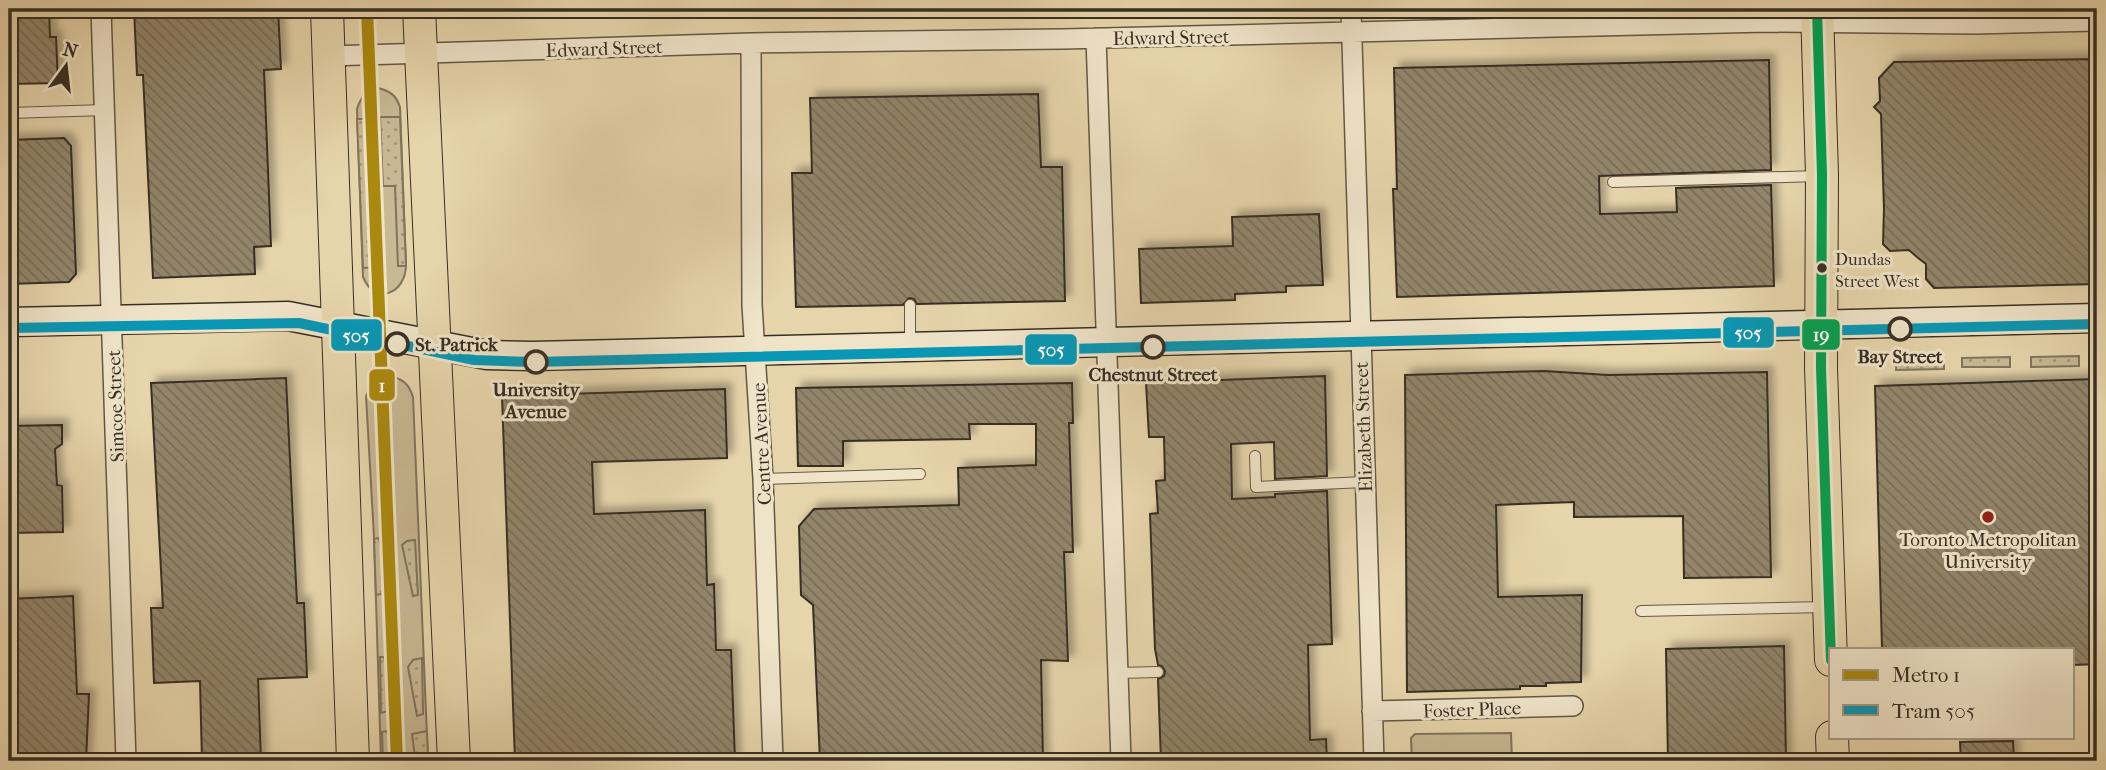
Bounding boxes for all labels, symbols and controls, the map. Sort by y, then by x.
street label: Edward Street [1112,26,1230,50]
north arrow [32,32,102,102]
street label: Edward Street [545,36,663,62]
text: N [60,38,81,63]
place label: Dundas Street West [1835,249,1920,291]
marker: Dundas Street West [1815,261,1829,275]
line badge: 505 [1722,316,1775,349]
marker: Bay Street [1888,317,1912,341]
line badge: 505 [330,318,383,352]
line badge: 19 [1801,318,1841,351]
text: 505 [1735,322,1761,344]
text: 19 [1813,324,1829,346]
text: 505 [343,325,369,347]
marker: St. Patrick [385,332,409,356]
line badge: 505 [1024,333,1078,366]
place label: St. Patrick [415,334,499,356]
marker: Chestnut Street [1141,335,1165,359]
text: 505 [1038,339,1064,361]
place label: Bay Street [1857,346,1943,368]
street label: Simcoe Street [103,349,129,463]
marker: University Avenue [524,350,548,374]
street label: Elizabeth Street [1351,361,1377,493]
place label: Chestnut Street [1088,364,1218,386]
line badge: 1 [368,368,396,402]
text: 1 [379,375,385,397]
place label: University Avenue [491,379,580,423]
street label: Centre Avenue [748,382,776,506]
marker: Toronto Metropolitan University [1980,509,1996,525]
place label: Toronto Metropolitan University [1899,529,2077,573]
legend [1829,648,2074,738]
text: Metro 1 [1892,663,1960,687]
street label: Foster Place [1422,697,1522,723]
text: Tram 505 [1892,699,1975,723]

